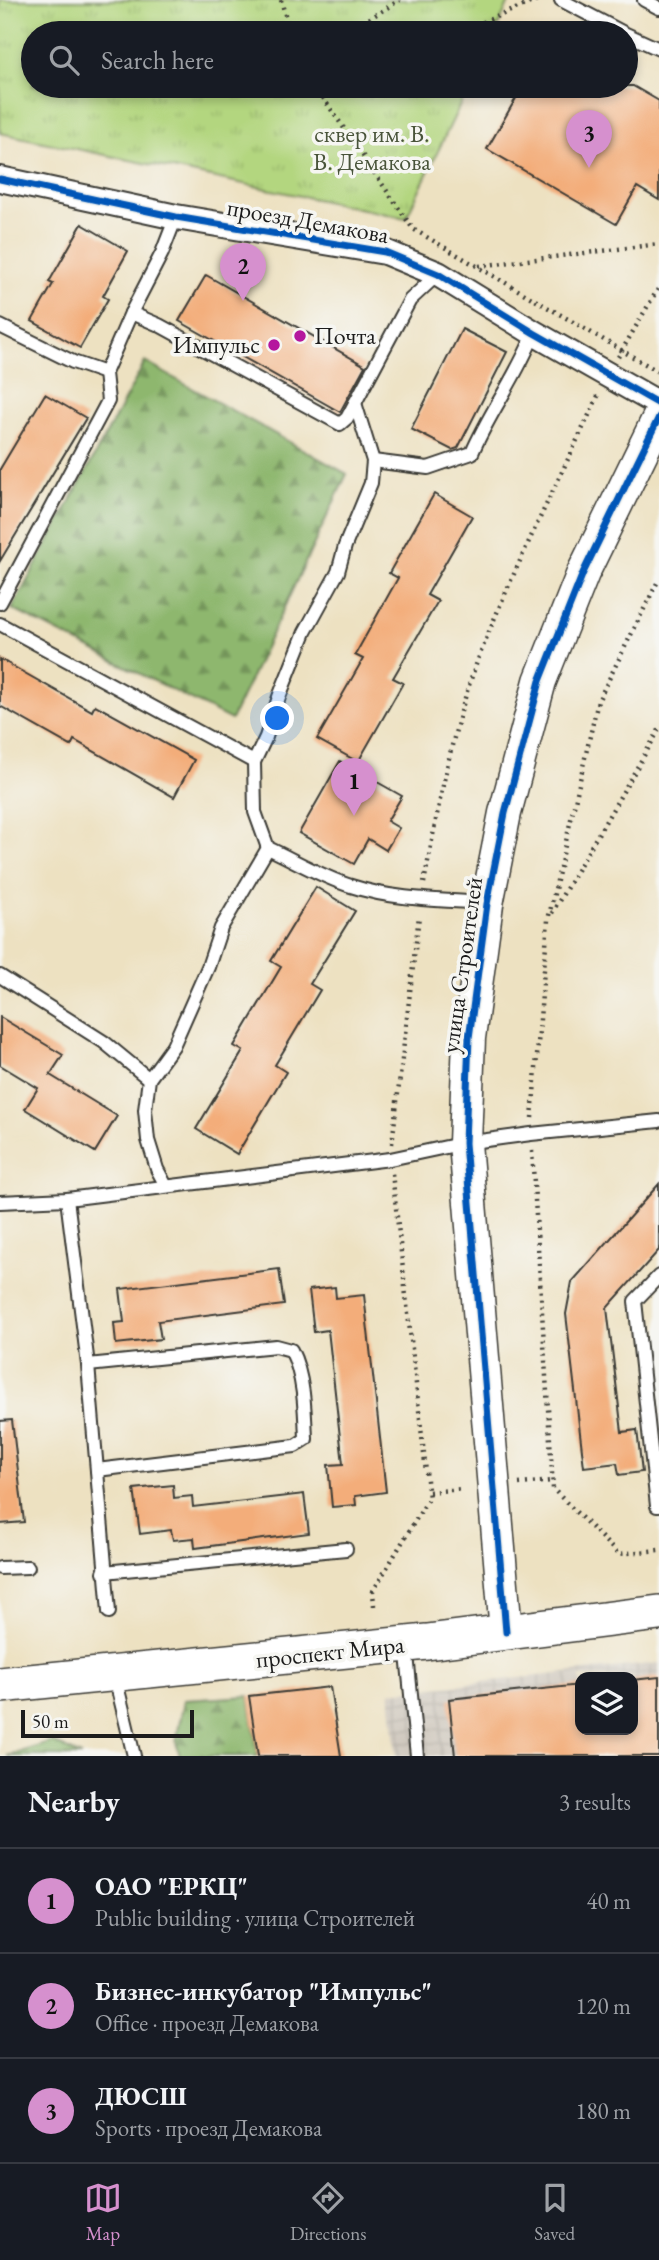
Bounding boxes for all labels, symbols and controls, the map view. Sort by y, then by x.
search box [21,21,638,98]
icon: search [45,41,83,79]
text: Search here [101,43,214,77]
pin: 3 [566,110,612,168]
park label: сквер им. В. В. Демакова [313,118,431,177]
street label: проезд Демакова [225,191,392,250]
pin: 2 [220,243,266,301]
place label: Почта [314,320,376,351]
marker: Почта [292,328,308,344]
place label: Импульс [173,329,260,360]
marker: Импульс [266,337,282,353]
your location [260,701,294,735]
pin: 1 [331,758,377,816]
street label: улица Строителей [434,875,489,1055]
street label: проспект Мира [254,1628,406,1675]
map controls [575,1672,638,1735]
button: layers [575,1672,638,1735]
scale bar [21,1707,194,1739]
text: 50 m [32,1709,69,1734]
text: Nearby [28,1782,120,1821]
text: 3 results [559,1787,631,1817]
text: ОАО "ЕРКЦ" [95,1869,248,1903]
text: 1 [45,1886,57,1916]
text: 40 m [586,1886,631,1916]
text: Public building · улица Строителей [95,1903,415,1933]
text: Бизнес-инкубатор "Импульс" [95,1974,432,2008]
text: 2 [45,1991,57,2021]
text: 120 m [575,1991,631,2021]
text: Office · проезд Демакова [95,2008,319,2038]
text: ДЮСШ [95,2079,187,2113]
text: 3 [45,2096,57,2126]
text: 180 m [575,2096,631,2126]
text: Sports · проезд Демакова [95,2113,322,2143]
tab: Map [84,2179,122,2246]
tab: Directions [290,2179,366,2246]
tab: Saved [534,2179,575,2246]

